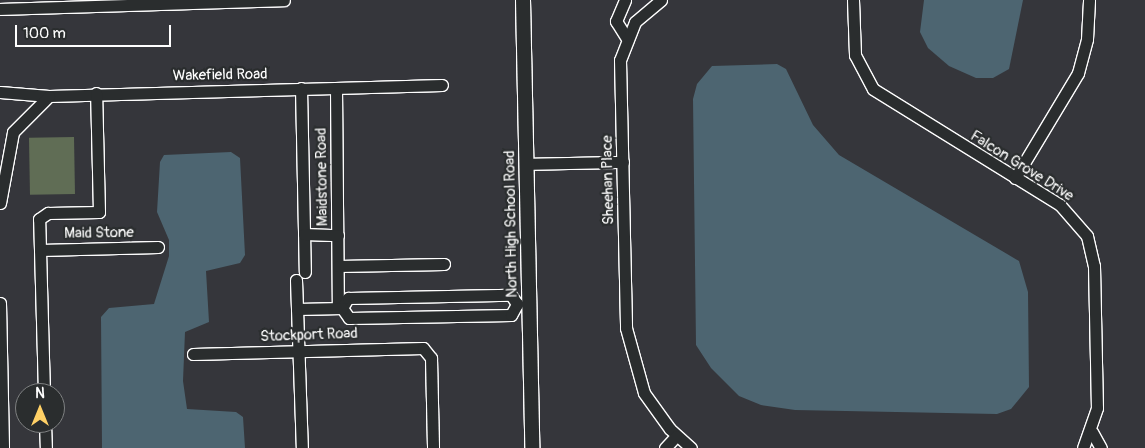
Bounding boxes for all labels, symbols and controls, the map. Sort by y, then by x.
scale bar [18,15,174,47]
text: 100 m [23,24,66,43]
street label: Wakefield Road [172,65,268,85]
street label: Falcon Grove Drive [967,127,1077,205]
street label: Maidstone Road [312,128,332,226]
street label: Sheehan Place [598,135,618,225]
street label: North High School Road [501,150,521,298]
street label: Maid Stone [64,223,134,243]
street label: Stockport Road [260,324,358,346]
north arrow [15,383,65,433]
text: N [35,385,45,402]

